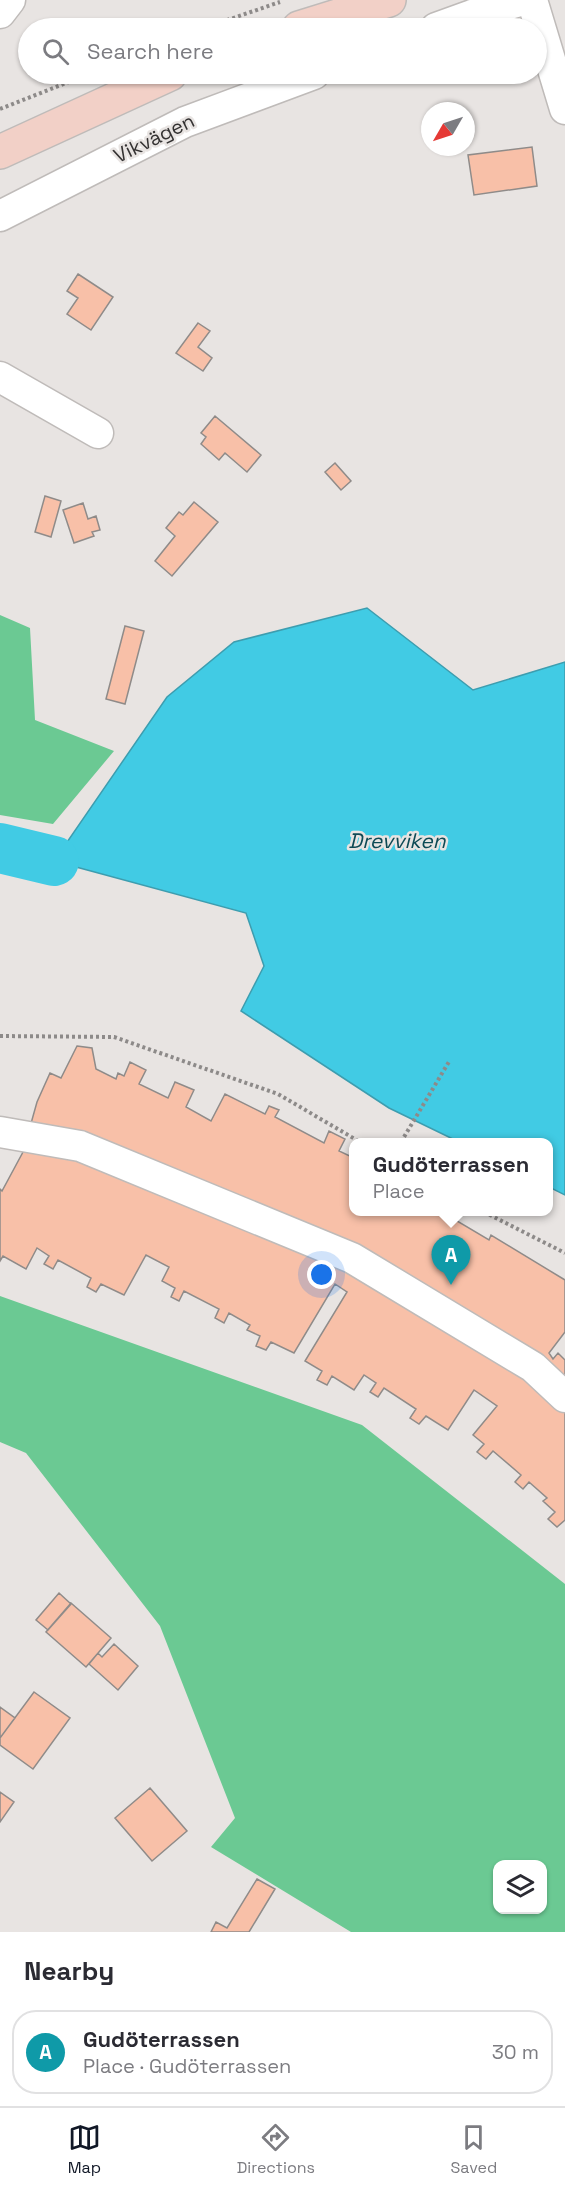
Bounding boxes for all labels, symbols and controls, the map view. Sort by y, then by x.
search box [18,18,547,84]
icon: search [39,35,72,68]
text: Search here [87,37,214,65]
north arrow [421,102,475,156]
street label: Vikvägen [109,107,199,169]
water label: Drevviken [348,827,447,854]
popup [349,1138,553,1216]
text: Gudöterrassen [373,1150,529,1178]
text: Place [373,1178,425,1204]
pin: A [432,1236,470,1285]
your location [307,1260,336,1289]
map controls [493,1860,547,1914]
button: layers [493,1860,547,1914]
text: Nearby [24,1954,114,1988]
text: Gudöterrassen [83,2025,240,2053]
text: A [39,2039,52,2065]
text: 30 m [492,2039,539,2065]
text: Place · Gudöterrassen [83,2053,291,2079]
tab: Map [68,2121,101,2178]
tab: Directions [237,2121,315,2178]
tab: Saved [451,2121,497,2178]

